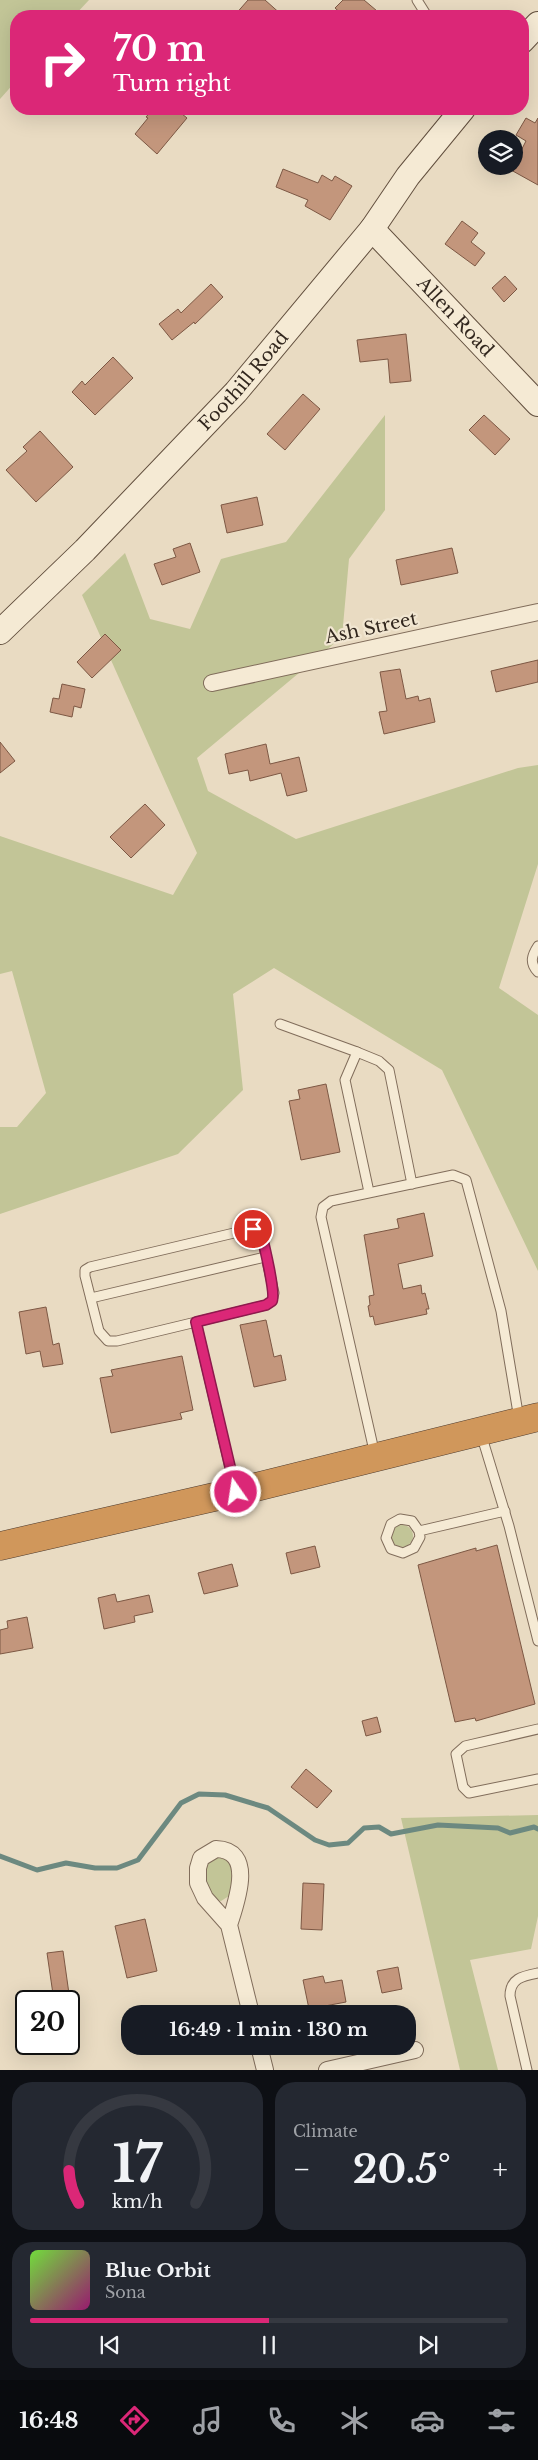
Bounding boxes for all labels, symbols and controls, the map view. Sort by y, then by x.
text: 70 m [113,27,206,70]
icon: right [30,30,95,95]
text: Turn right [113,70,231,97]
map controls [478,130,523,175]
button: layers [478,130,523,175]
street label: Allen Road [412,272,498,361]
street label: Foothill Road [194,327,293,435]
street label: Ash Street [322,607,419,649]
pin [232,1208,274,1250]
icon: arrive [239,1215,267,1243]
position arrow [209,1465,261,1517]
speed limit sign: 20 [15,1990,80,2055]
text: 16:49 · 1 min · 130 m [169,2018,368,2041]
text: Climate [293,2121,358,2141]
text: 17 [113,2132,163,2196]
text: 20.5° [353,2146,451,2193]
text: − [293,2152,311,2187]
text: + [493,2152,508,2187]
text: km/h [112,2191,163,2213]
text: Blue Orbit [105,2259,211,2282]
text: Sona [105,2282,146,2302]
icon: previous [96,2331,124,2359]
icon: pause [255,2331,283,2359]
icon: next [414,2331,442,2359]
icon: directions [117,2403,152,2438]
icon: music [190,2403,225,2438]
icon: phone [264,2403,299,2438]
icon: climate [337,2403,372,2438]
icon: car [410,2403,445,2438]
icon: filters [484,2403,519,2438]
text: 16:48 [19,2407,78,2434]

